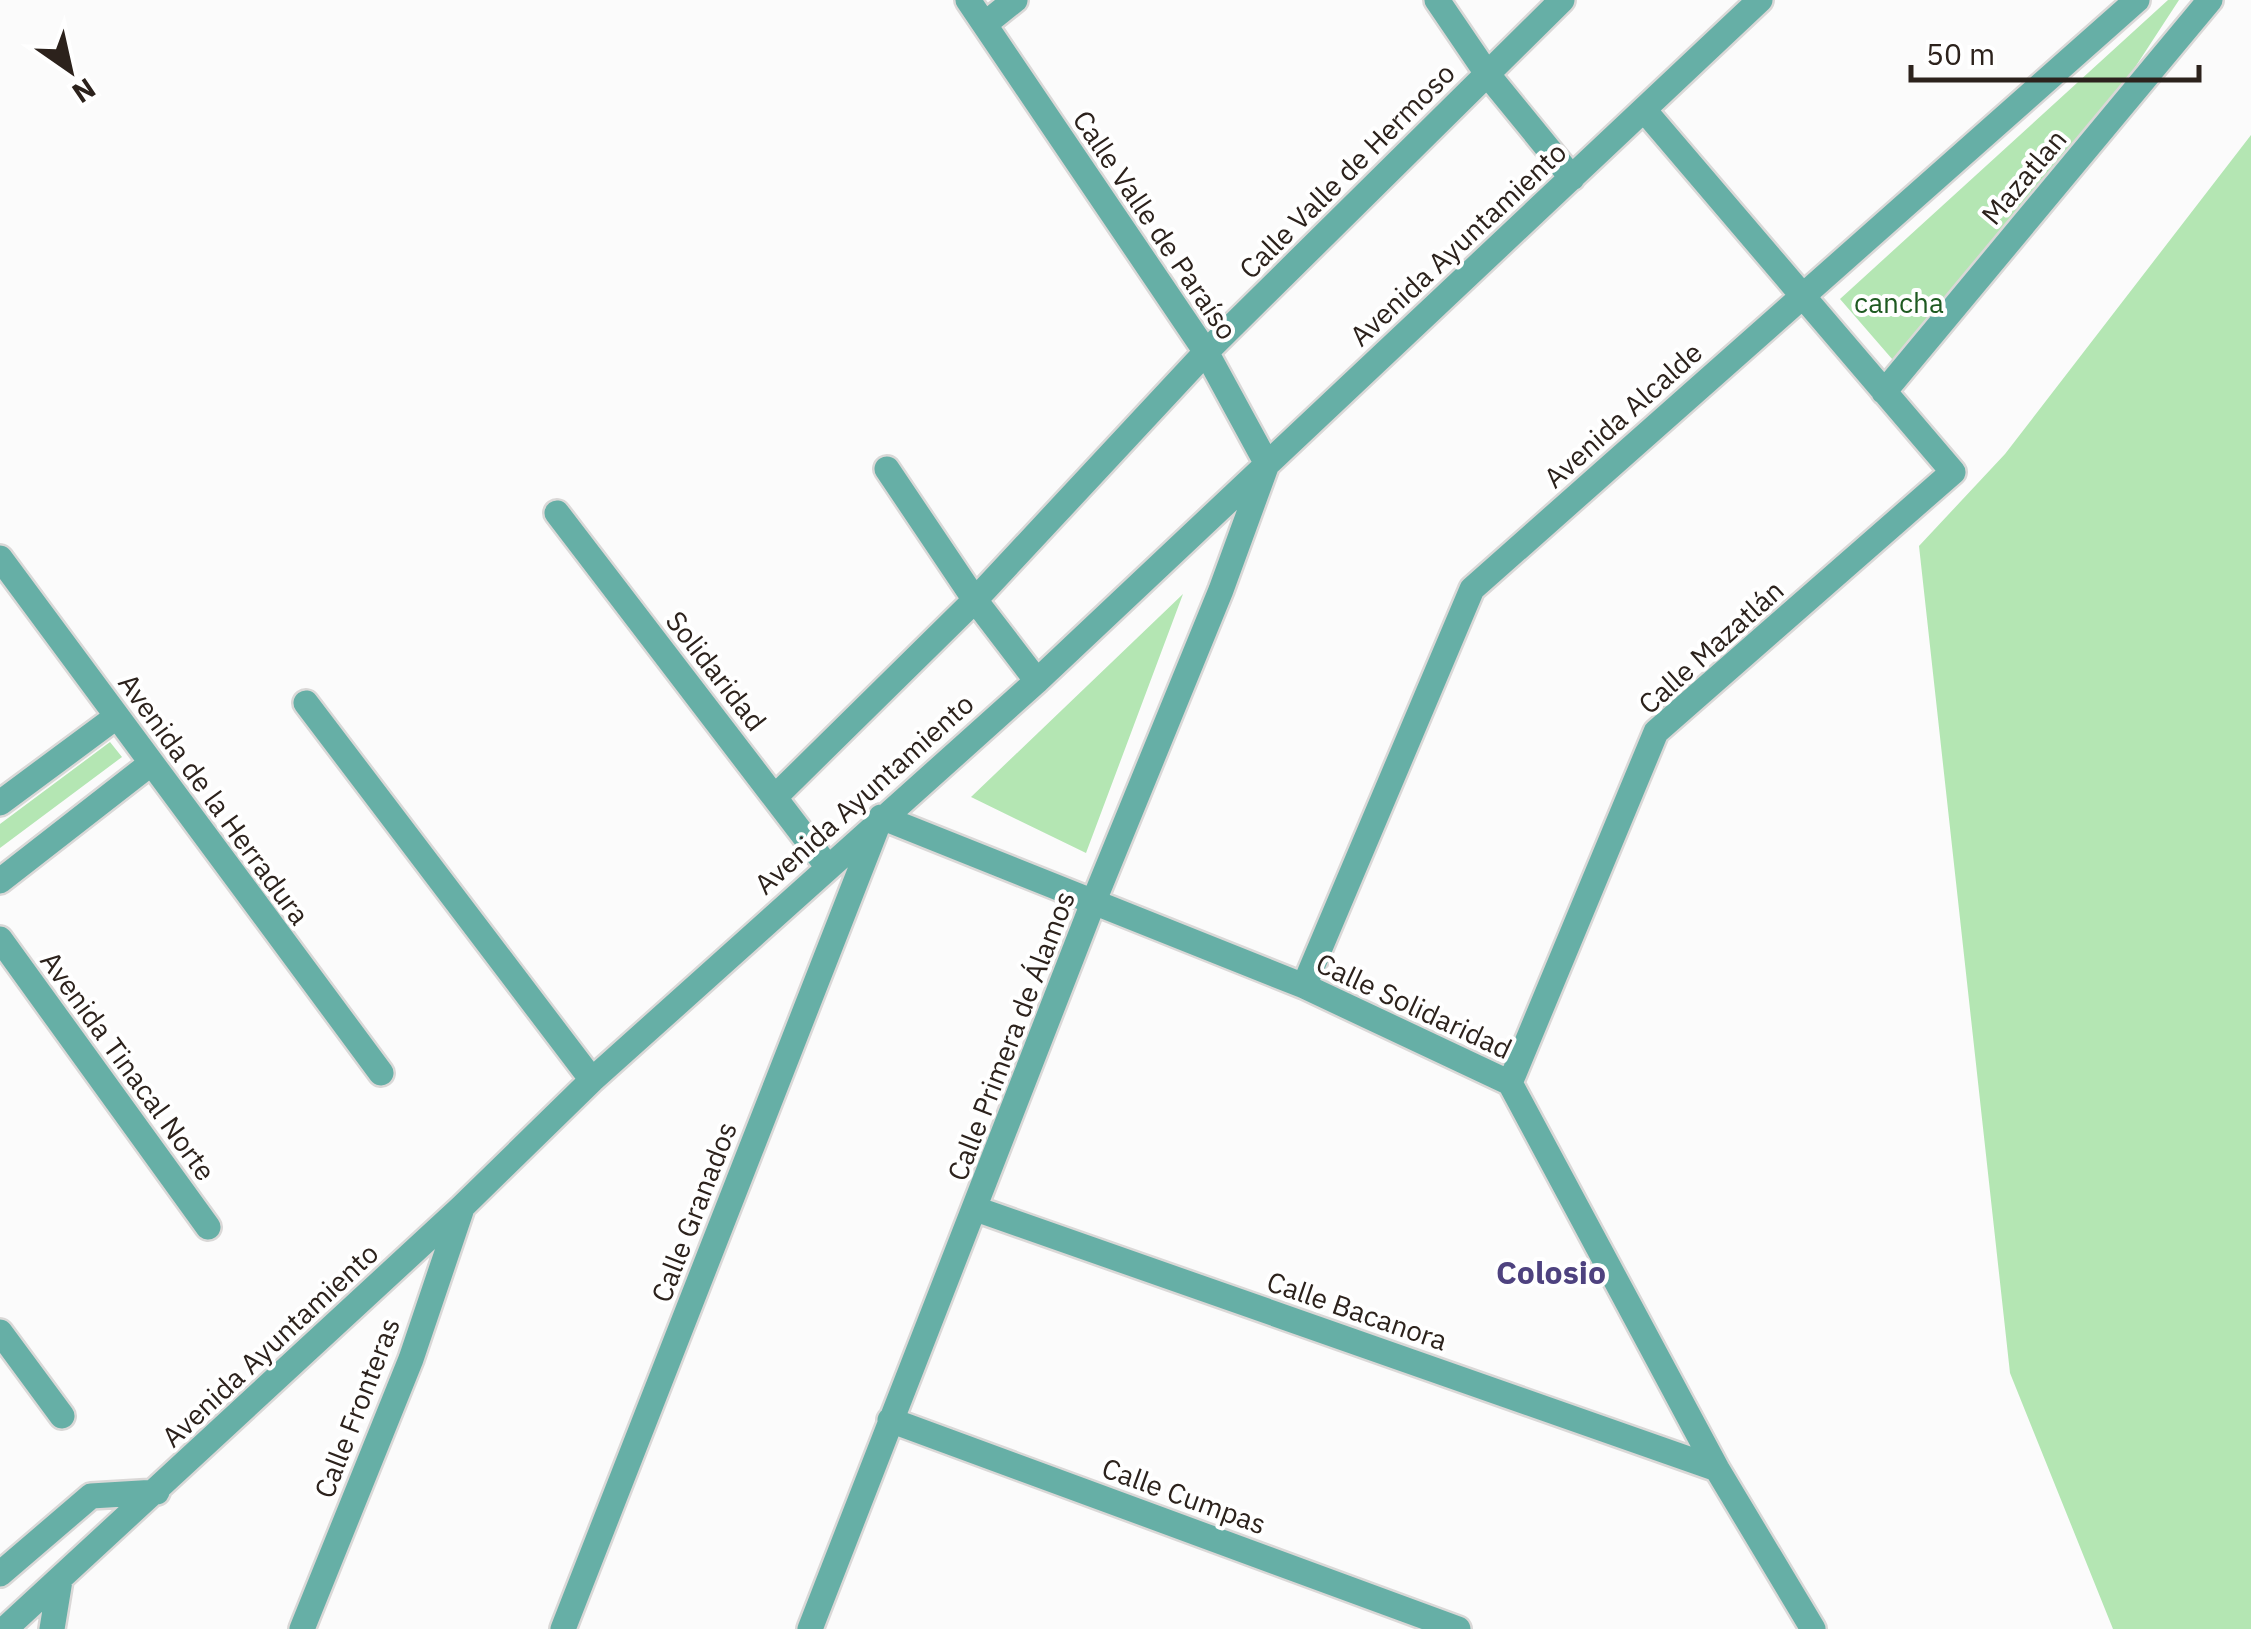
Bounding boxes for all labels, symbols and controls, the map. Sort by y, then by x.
north arrow [20,20,120,120]
scale bar [1911,20,2198,82]
text: 50 m [1926,34,1995,73]
street label: Calle Valle de Hermoso [1231,55,1463,287]
text: N [66,70,103,112]
street label: Calle Valle de Paraíso [1065,103,1246,347]
street label: Mazatlan [1973,121,2074,232]
street label: Avenida Ayuntamiento [1341,134,1574,354]
park label: cancha [1854,284,1944,321]
street label: Avenida Alcalde [1536,334,1710,496]
street label: Calle Mazatlán [1630,572,1791,722]
street label: Solidaridad [658,603,775,738]
street label: Avenida de la Herradura [111,666,318,932]
street label: Avenida Ayuntamiento [746,685,981,902]
street label: Calle Primera de Álamos [938,886,1083,1186]
street label: Avenida Tinacal Norte [33,944,224,1188]
street label: Calle Solidaridad [1310,944,1518,1067]
street label: Calle Granados [642,1116,745,1307]
street label: Avenida Ayuntamiento [153,1235,386,1455]
district label: Colosio [1496,1251,1606,1293]
street label: Calle Bacanora [1262,1262,1452,1359]
street label: Calle Fronteras [305,1312,408,1503]
street label: Calle Cumpas [1097,1449,1271,1542]

